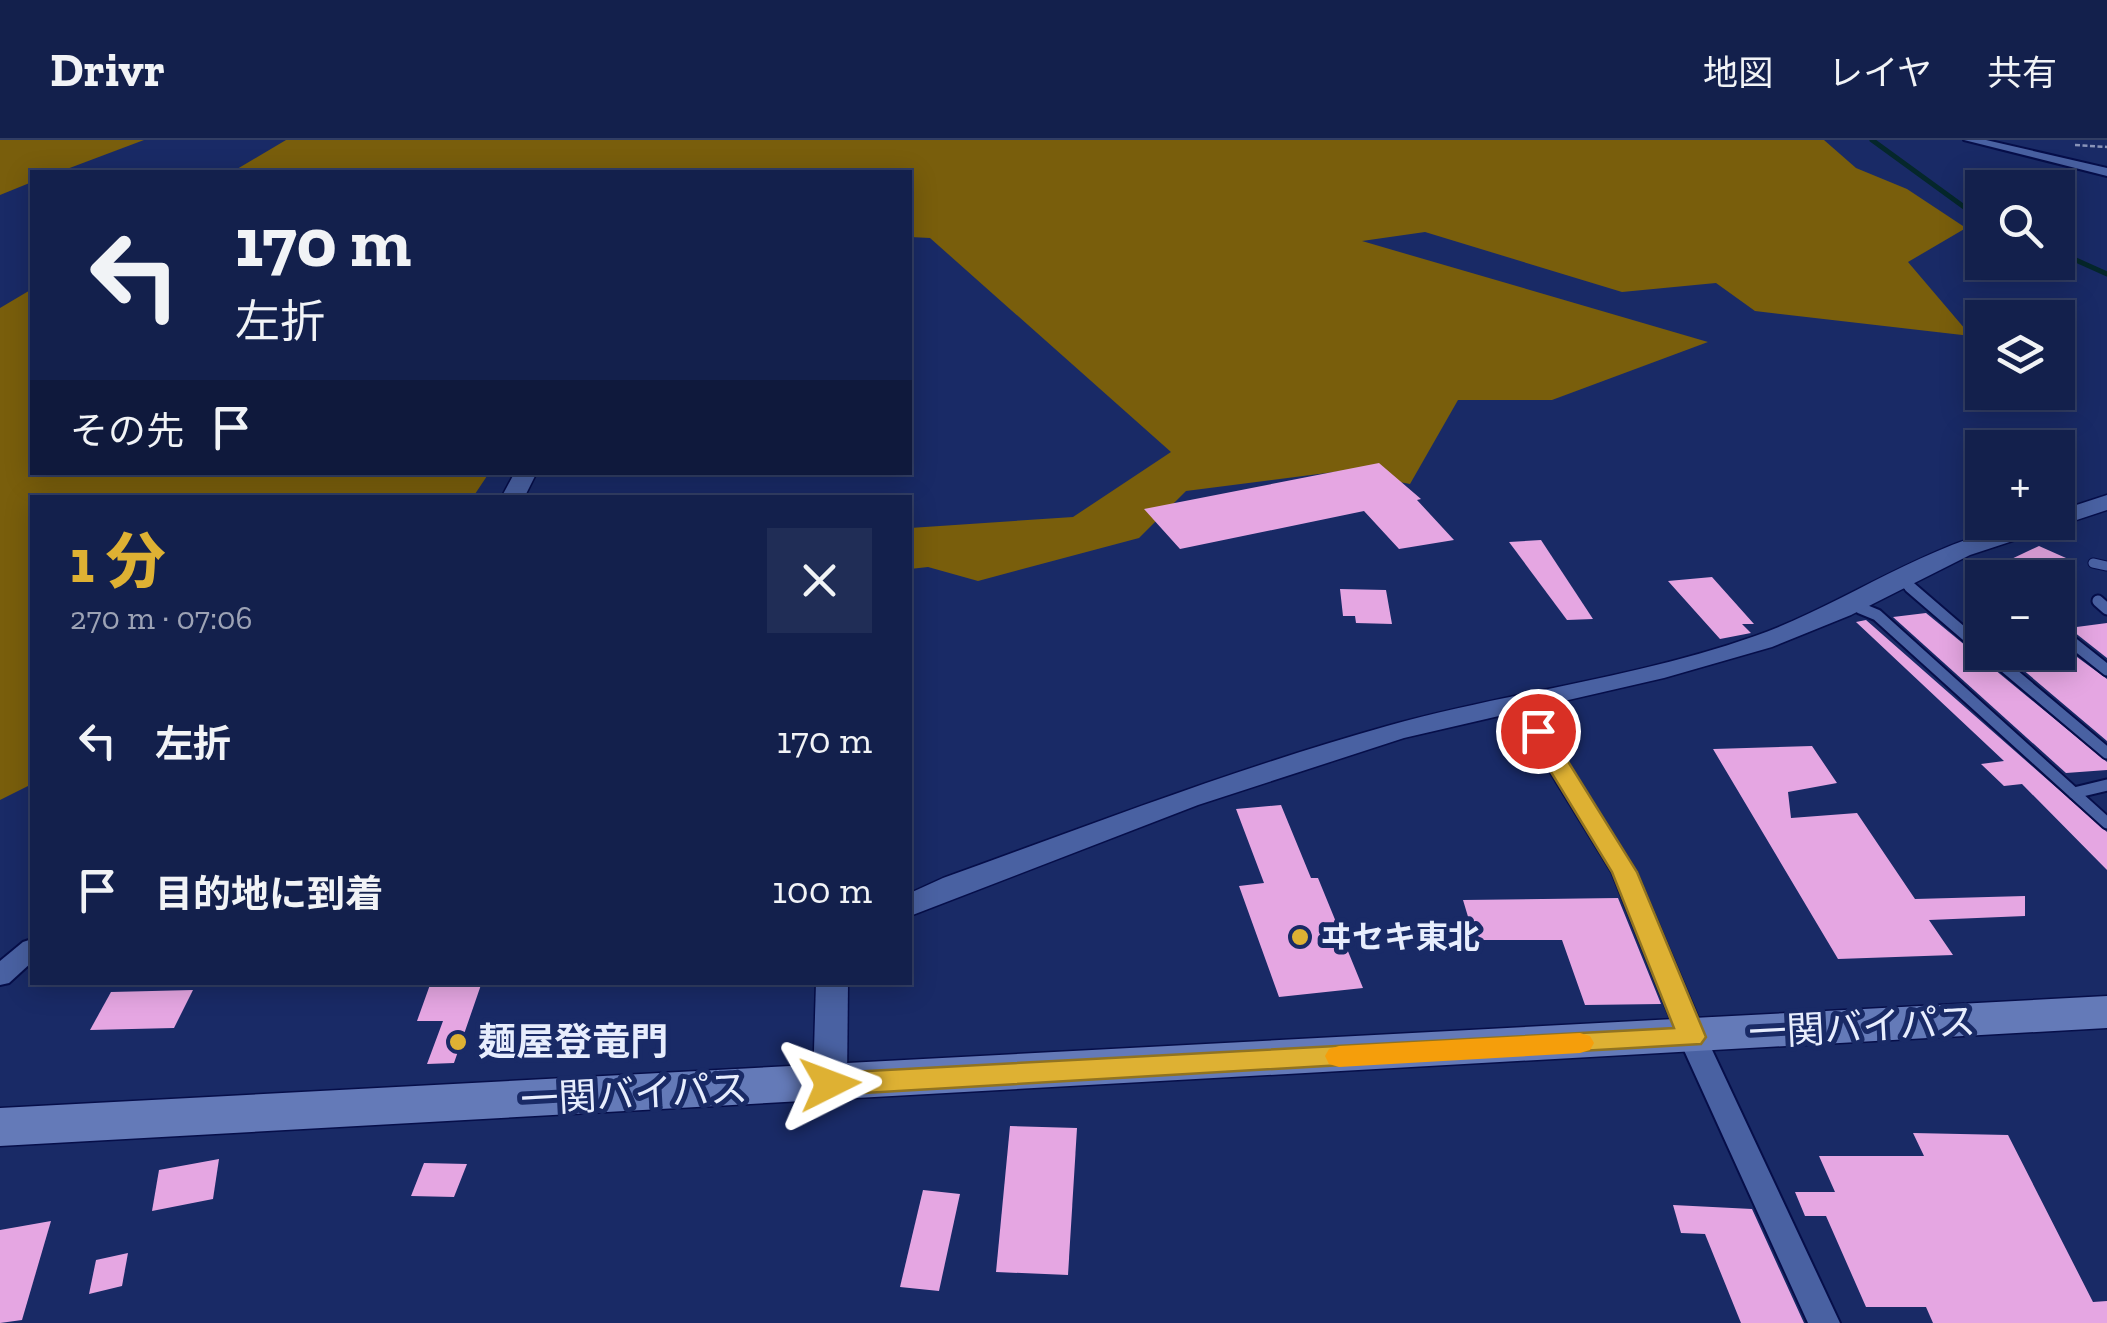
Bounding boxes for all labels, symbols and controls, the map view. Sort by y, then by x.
text: Drivr [50,41,165,98]
text: 地図 [1703,52,1773,94]
text: レイヤ [1828,52,1932,94]
text: 共有 [1987,52,2057,94]
map controls [1965,170,2075,670]
button: search [1965,170,2075,280]
text: 170 m [235,200,411,284]
icon: left [70,210,200,340]
text: 左折 [235,295,325,349]
button: layers [1965,300,2075,410]
icon: arrive [204,400,259,455]
text: その先 [70,408,184,454]
button: + [1965,430,2075,540]
text: 1 分 [70,525,165,597]
button: close [767,528,872,633]
button: − [1965,560,2075,670]
text: 270 m · 07:06 [70,599,253,637]
pin [1496,689,1581,774]
icon: arrive [1511,704,1566,759]
icon: left [70,713,125,768]
text: 170 m [777,717,872,763]
text: 左折 [155,721,231,767]
icon: arrive [70,863,125,918]
text: 100 m [772,867,872,913]
text: 目的地に到着 [155,871,383,917]
place label: ヰセキ東北 [1320,918,1480,956]
marker: ヰセキ東北 [1289,926,1311,948]
street label: 一関バイパス [1747,998,1977,1056]
place label: 麺屋登竜門 [478,1019,668,1065]
marker: 麺屋登竜門 [447,1031,469,1053]
position arrow [778,1032,882,1136]
street label: 一関バイパス [519,1065,749,1123]

